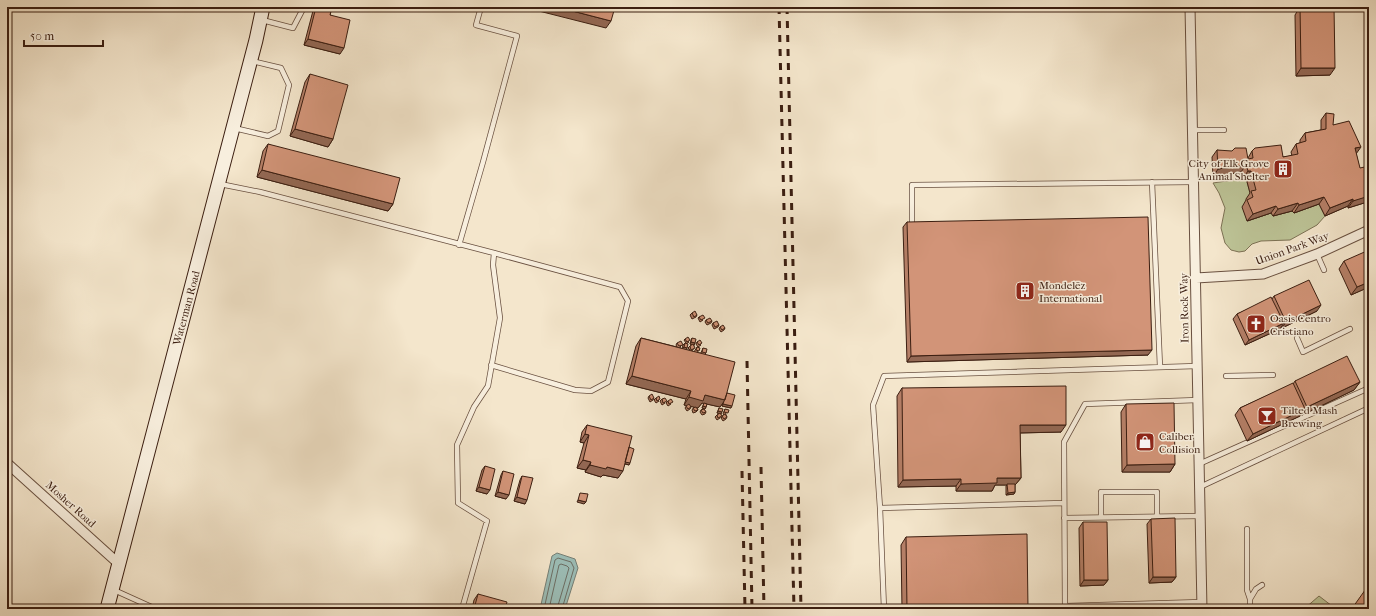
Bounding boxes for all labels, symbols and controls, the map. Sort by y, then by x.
scale bar [24,22,103,48]
text: 50 m [30,29,54,43]
place label: City of Elk Grove Animal Shelter [1189,157,1270,183]
building icon: City of Elk Grove Animal Shelter [1272,158,1294,180]
street label: Union Park Way [1254,229,1332,268]
street label: Waterman Road [170,268,203,348]
street label: Iron Rock Way [1177,272,1192,343]
place label: Mondelēz International [1039,279,1102,305]
building icon: Mondelēz International [1014,280,1036,302]
place label: Oasis Centro Cristiano [1270,312,1331,338]
church icon: Oasis Centro Cristiano [1245,313,1267,335]
place label: Tilted Mash Brewing [1281,404,1338,430]
bar icon: Tilted Mash Brewing [1256,405,1278,427]
place label: Caliber Collision [1159,430,1201,456]
shop icon: Caliber Collision [1134,431,1156,453]
street label: Mosher Road [43,479,99,531]

